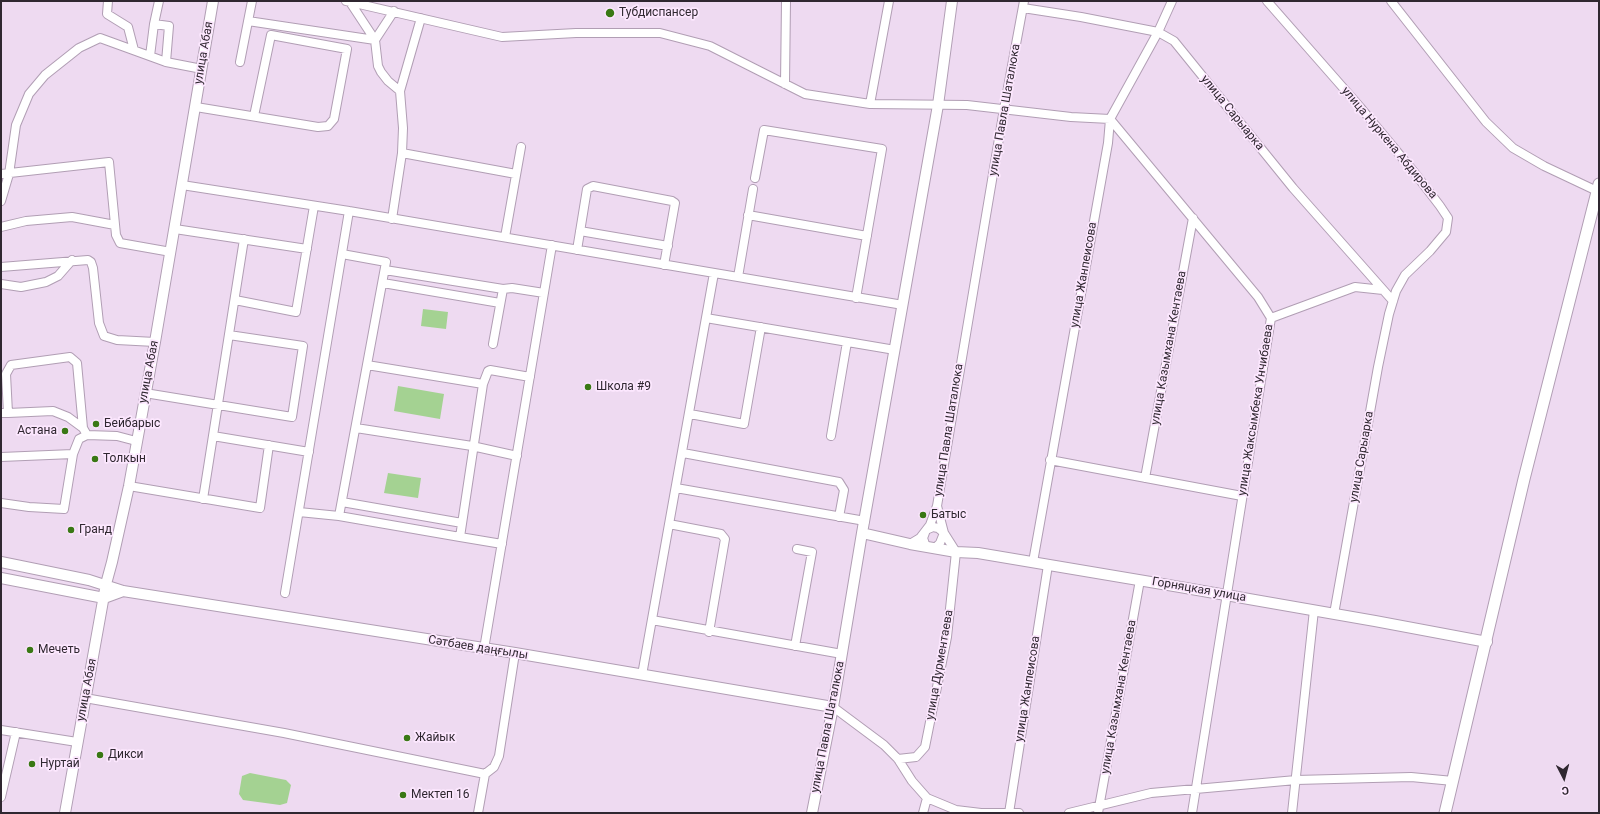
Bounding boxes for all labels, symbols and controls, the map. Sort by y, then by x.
place label: Тубдиспансер [619,6,698,20]
marker: Тубдиспансер [604,7,616,19]
street label: улица Абая [191,20,217,86]
street label: улица Павла Шаталюка [986,43,1024,177]
street label: улица Сарыарка [1197,72,1267,154]
street label: улица Нуркена Абдирова [1338,84,1440,202]
street label: улица Жанпеисова [1068,221,1100,329]
street label: улица Казымхана Кентаева [1148,270,1190,426]
street label: улица Жаксымбека Унчибаева [1235,323,1277,497]
street label: улица Абая [136,339,162,405]
street label: улица Павла Шаталюка [931,363,967,497]
place label: Школа #9 [596,380,651,394]
marker: Школа #9 [583,382,593,392]
street label: улица Сарыарка [1347,410,1377,504]
place label: Бейбарыс [104,417,160,431]
marker: Бейбарыс [91,419,101,429]
place label: Астана [17,424,57,438]
marker: Астана [60,426,70,436]
place label: Толкын [103,452,146,466]
marker: Толкын [90,454,100,464]
place label: Батыс [931,508,966,522]
marker: Батыс [918,510,928,520]
place label: Гранд [79,523,112,537]
marker: Гранд [66,525,76,535]
street label: Горняцкая улица [1151,575,1247,605]
street label: улица Дурментаева [923,609,957,721]
street label: улица Казымхана Кентаева [1098,619,1140,775]
street label: Сәтбаев даңғылы [427,633,529,663]
street label: улица Жанпеисова [1013,635,1043,743]
place label: Мечеть [38,643,80,657]
marker: Мечеть [25,645,35,655]
street label: улица Абая [74,657,100,723]
street label: улица Павла Шаталюка [808,660,848,794]
place label: Жайык [415,731,455,745]
marker: Жайык [402,733,412,743]
place label: Дикси [108,748,144,762]
marker: Дикси [95,750,105,760]
place label: Нуртай [40,757,80,771]
north arrow [1544,758,1584,798]
marker: Нуртай [27,759,37,769]
text: С [1561,784,1570,797]
place label: Мектеп 16 [411,788,469,802]
marker: Мектеп 16 [398,790,408,800]

